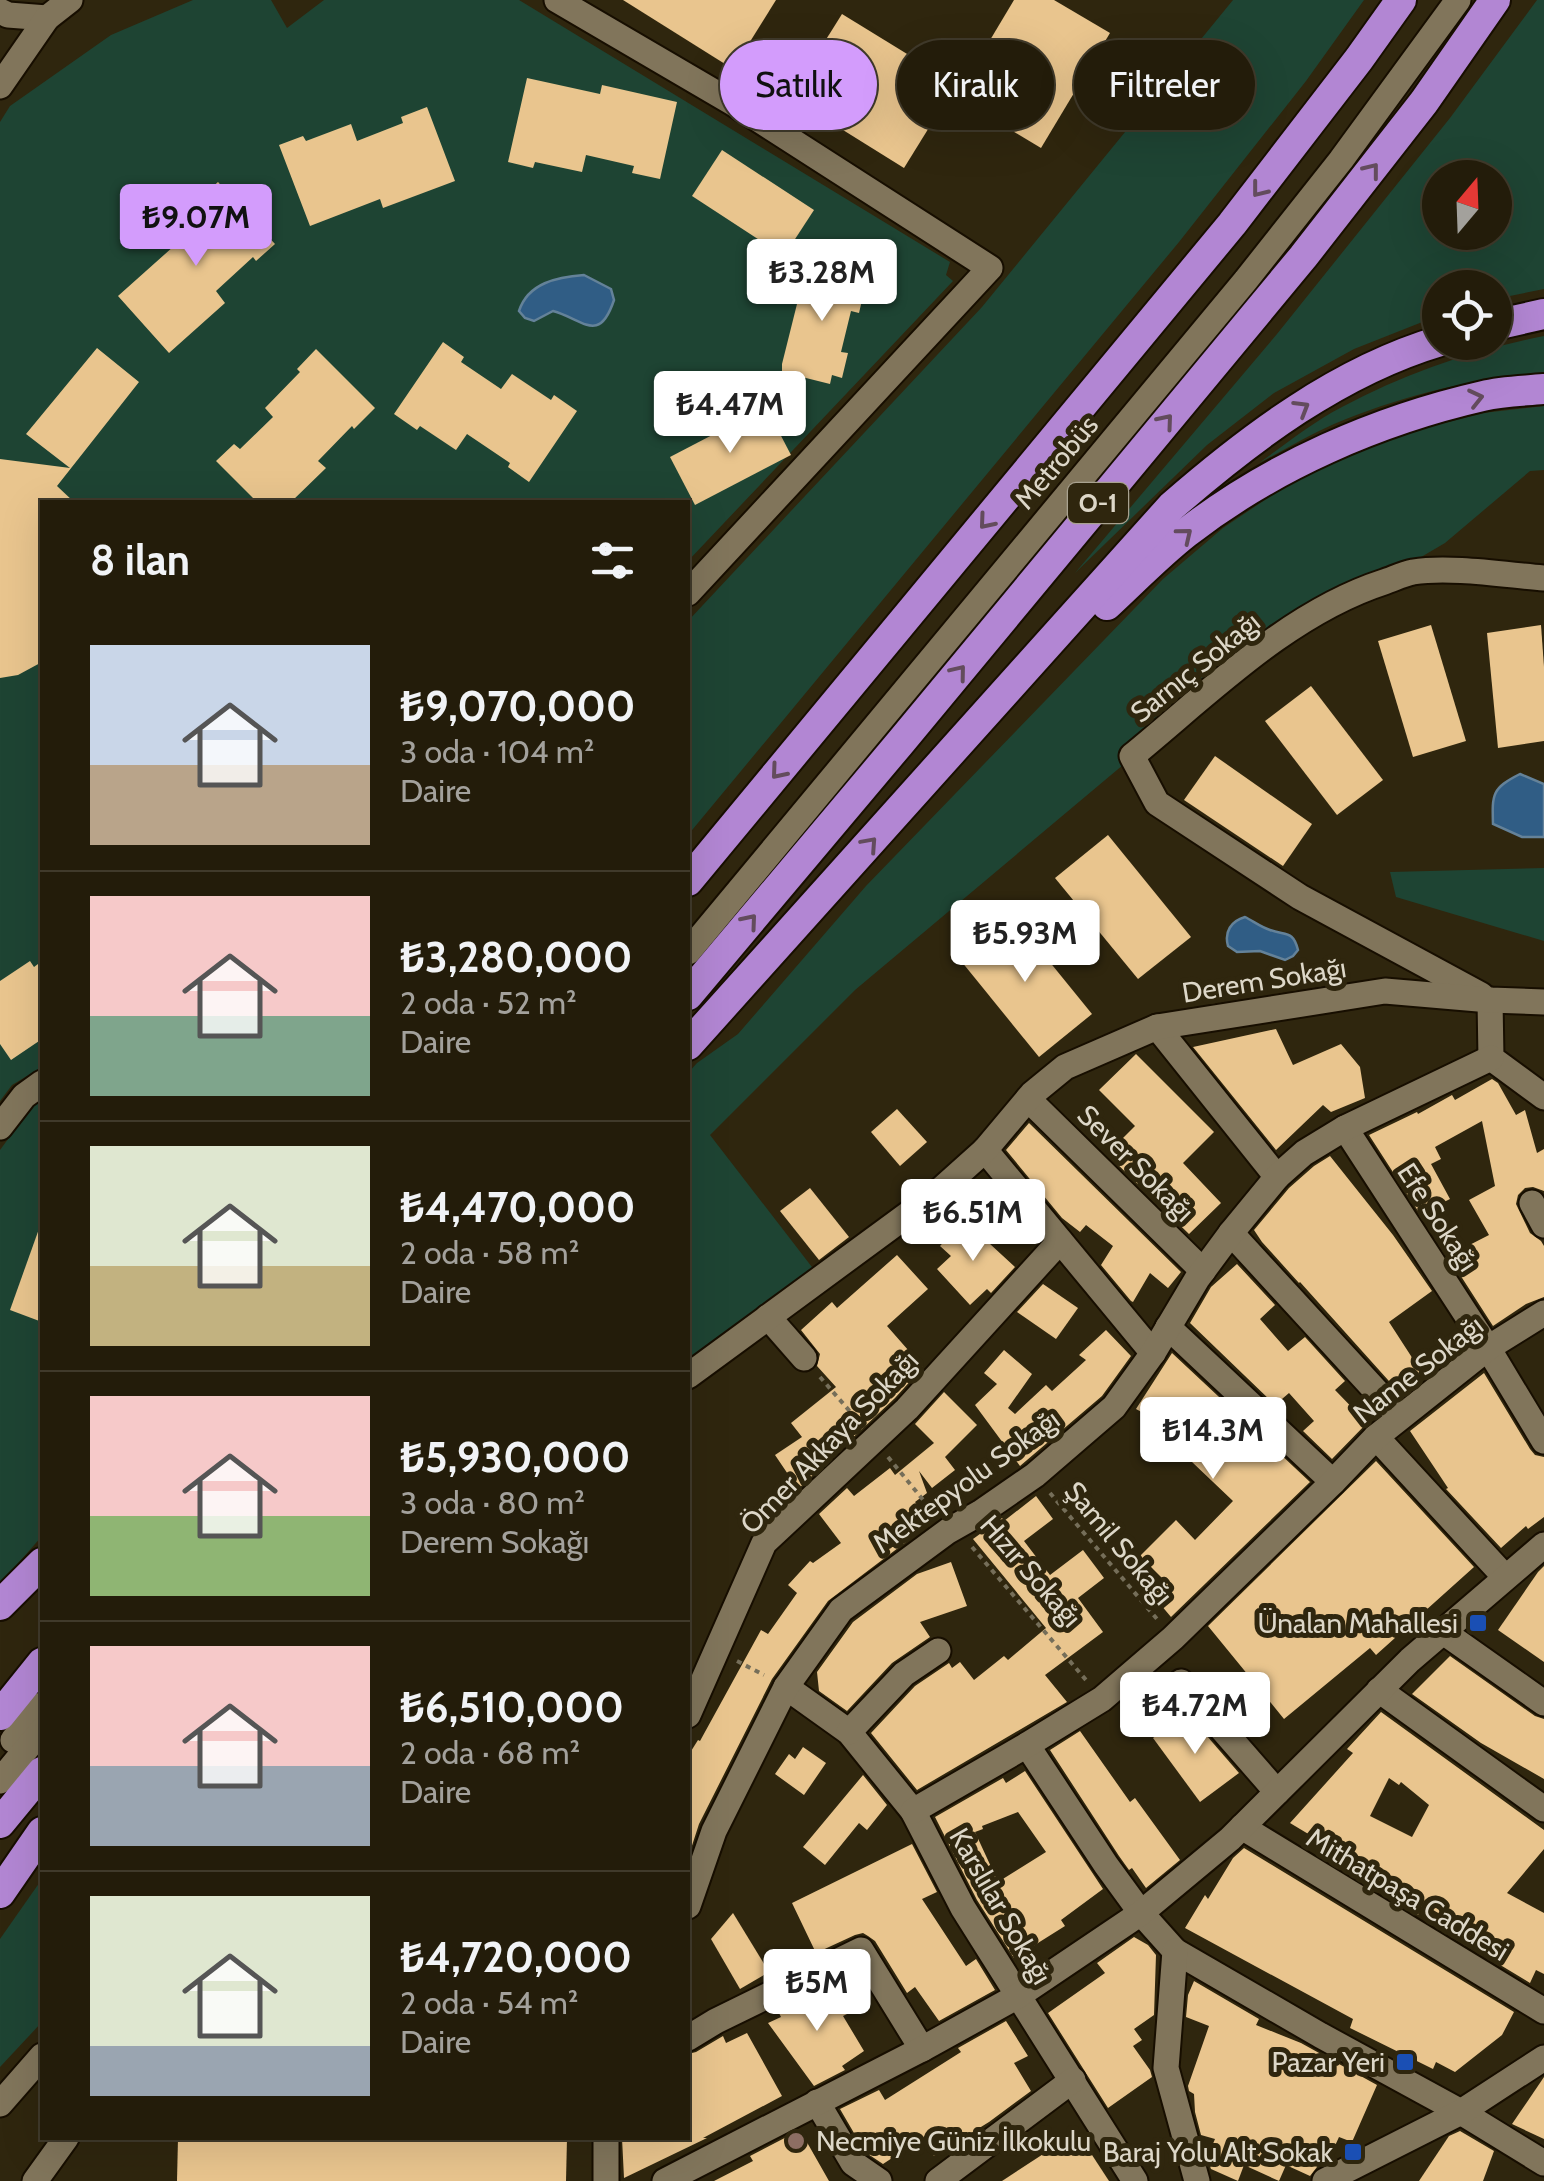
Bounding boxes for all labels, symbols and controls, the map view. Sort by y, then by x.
chip: Satılık [720,40,877,130]
chip: Kiralık [897,40,1054,130]
chip: Filtreler [1074,40,1255,130]
north arrow [1422,160,1512,250]
map controls [1422,160,1512,360]
one-way arrow [1360,163,1377,181]
one-way arrow [1253,179,1270,197]
pin: ₺9.07M [115,184,277,269]
text: ₺9.07M [142,197,250,236]
pin: ₺3.28M [741,239,903,324]
text: ₺3.28M [769,252,875,291]
button: locate [1422,270,1512,360]
pin: ₺4.47M [649,371,811,456]
text: ₺4.47M [676,384,784,423]
one-way arrow [1467,389,1484,410]
one-way arrow [1291,401,1309,420]
street label: Metrobüs [1007,408,1105,516]
one-way arrow [1154,414,1172,432]
road number: O-1 [1068,483,1128,523]
one-way arrow [979,511,997,529]
one-way arrow [1173,529,1191,547]
icon: filters [585,533,640,588]
text: 8 ilan [90,534,190,586]
street label: Sarnıç Sokağı [1123,604,1267,730]
one-way arrow [947,665,965,683]
text: ₺9,070,000 [400,680,635,732]
icon: home [170,685,290,805]
text: 3 oda · 104 m² [400,732,594,771]
one-way arrow [772,761,790,779]
text: Daire [400,771,471,810]
one-way arrow [859,837,877,855]
pin: ₺5.93M [944,900,1106,985]
text: ₺5.93M [973,913,1077,952]
one-way arrow [739,914,757,933]
text: ₺3,280,000 [400,931,632,983]
icon: home [170,936,290,1056]
street label: Derem Sokağı [1180,950,1348,1010]
text: 2 oda · 52 m² [400,983,577,1022]
text: Daire [400,1022,471,1061]
street label: Sever Sokağı [1071,1098,1201,1228]
street label: Efe Sokağı [1390,1156,1486,1278]
pin: ₺6.51M [892,1179,1054,1264]
text: ₺4,470,000 [400,1181,635,1233]
icon: home [170,1186,290,1306]
text: ₺6.51M [923,1192,1023,1231]
text: 2 oda · 58 m² [400,1233,579,1272]
text: Daire [400,1272,471,1311]
street label: Name Sokağı [1346,1308,1490,1430]
street label: Ömer Akkaya Sokağı [733,1343,925,1541]
pin: ₺14.3M [1132,1397,1294,1482]
street label: Mektepyolu Sokağı [866,1402,1066,1560]
text: ₺14.3M [1162,1410,1264,1449]
text: ₺5,930,000 [400,1431,630,1483]
icon: home [170,1436,290,1556]
street label: Şamil Sokağı [1058,1474,1180,1612]
text: 3 oda · 80 m² [400,1483,585,1522]
street label: Hızır Sokağı [973,1508,1089,1634]
text: Derem Sokağı [400,1522,589,1561]
place label: Ünalan Mahallesi [1258,1606,1458,1640]
marker: Ünalan Mahallesi [1467,1612,1489,1634]
pin: ₺4.72M [1114,1672,1276,1757]
text: ₺6,510,000 [400,1681,624,1733]
text: ₺4.72M [1142,1685,1248,1724]
icon: home [170,1686,290,1806]
text: 2 oda · 68 m² [400,1733,580,1772]
text: Daire [400,1772,471,1811]
street label: Mithatpaşa Caddesi [1301,1820,1515,1968]
street label: Karslılar Sokağı [943,1822,1059,1990]
text: ₺4,720,000 [400,1931,632,1983]
icon: home [170,1936,290,2056]
pin: ₺5M [769,1949,865,2034]
text: ₺5M [786,1962,848,2001]
text: 2 oda · 54 m² [400,1983,578,2022]
text: Daire [400,2022,471,2061]
place label: Pazar Yeri [1272,2045,1385,2079]
marker: Pazar Yeri [1394,2051,1416,2073]
place label: Necmiye Güniz İlkokulu [816,2124,1091,2158]
marker: Necmiye Güniz İlkokulu [785,2130,807,2152]
place label: Baraj Yolu Alt Sokak [1103,2135,1333,2169]
marker: Baraj Yolu Alt Sokak [1342,2141,1364,2163]

